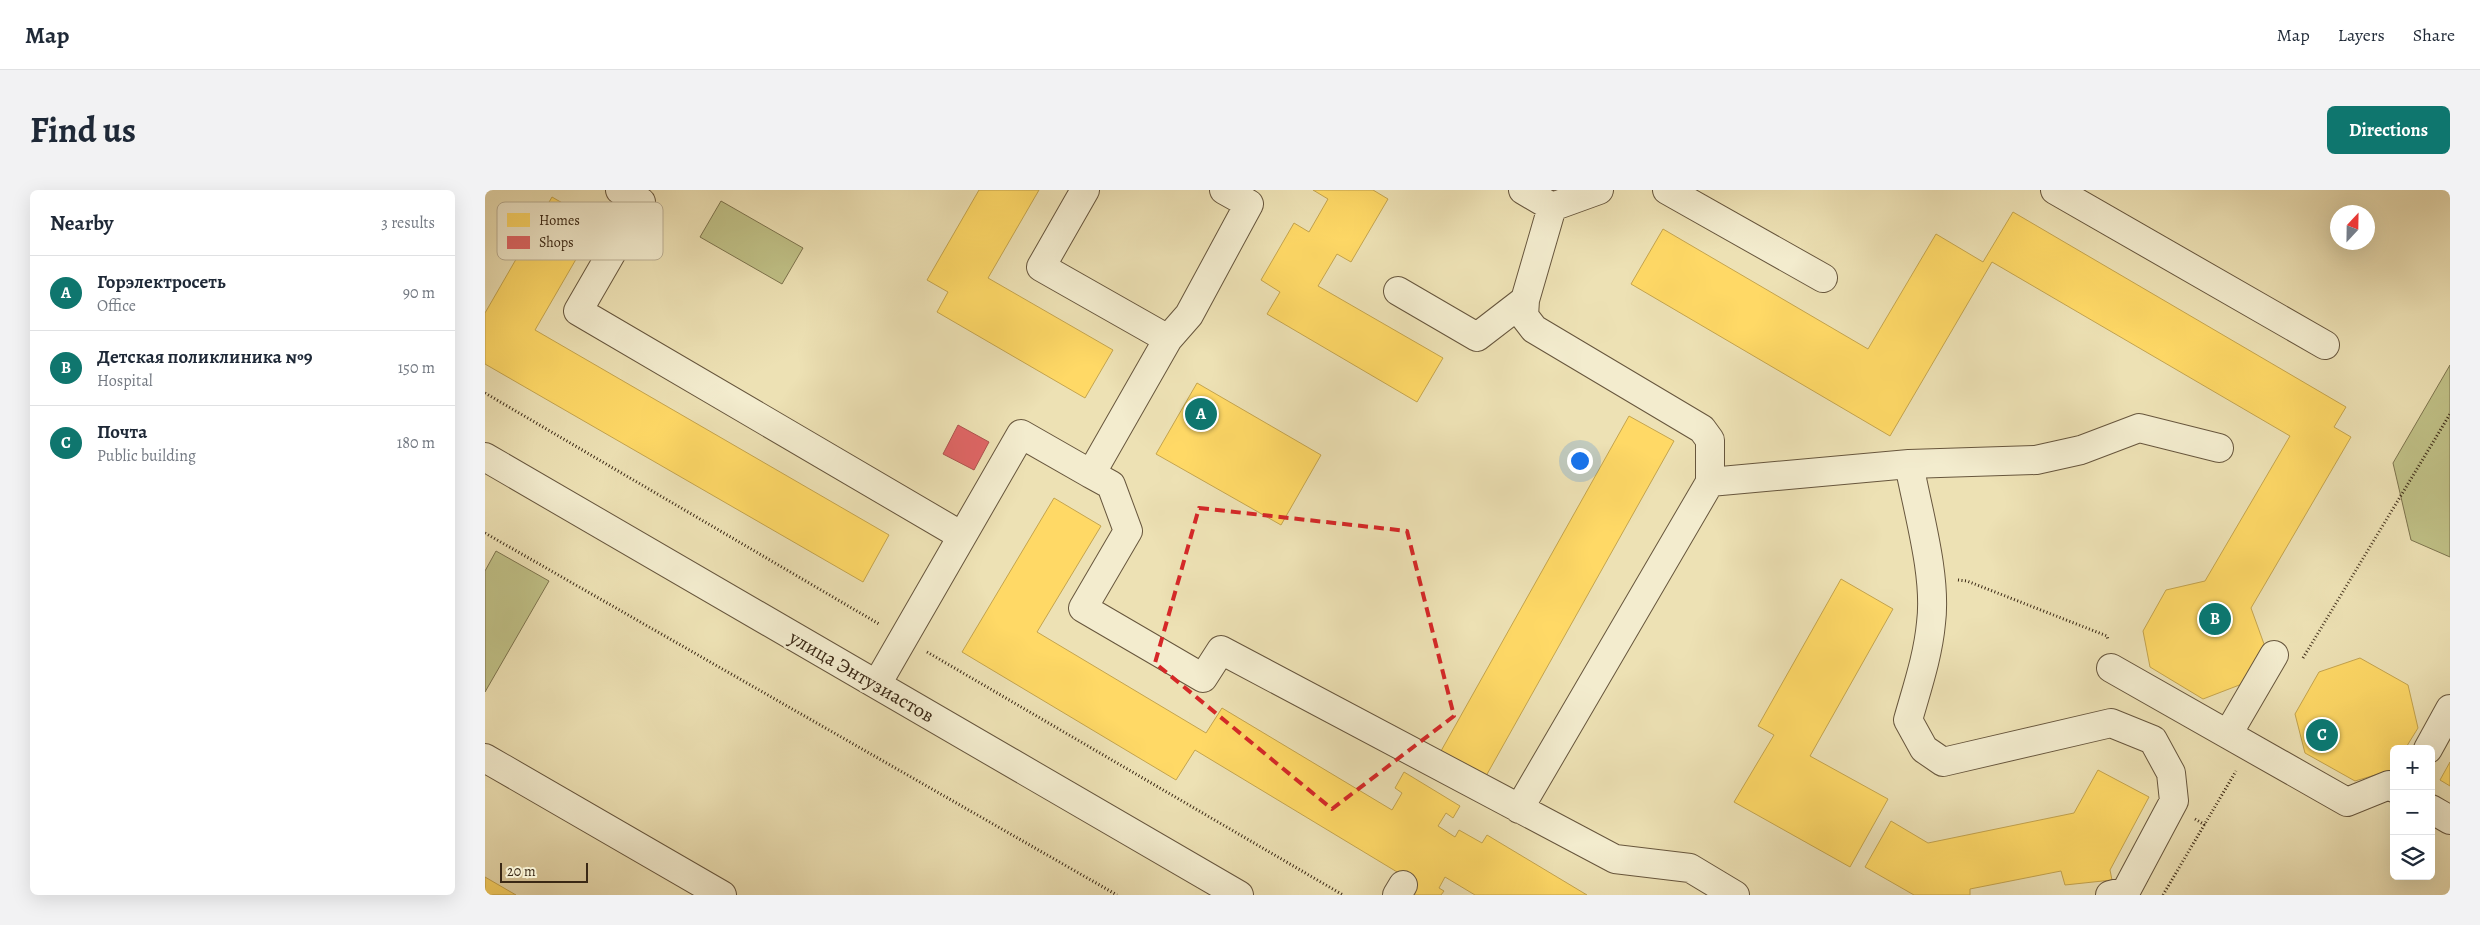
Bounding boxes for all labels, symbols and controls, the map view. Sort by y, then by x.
text: Map [25,19,69,51]
text: Map [2277,23,2310,47]
text: Layers [2338,23,2385,47]
text: Share [2413,23,2455,47]
text: Find us [30,106,136,154]
button: Directions [2327,106,2450,154]
legend [497,202,663,260]
north arrow [2330,205,2375,250]
text: Nearby [50,209,113,237]
text: Homes [539,211,580,230]
text: 3 results [381,212,435,234]
text: Shops [539,233,574,252]
text: Горэлектросеть [97,269,226,295]
text: A [61,282,71,304]
text: 90 m [403,282,435,304]
text: Office [97,295,136,317]
text: Детская поликлиника №9 [97,344,312,370]
text: B [61,357,71,379]
text: 150 m [398,357,435,379]
text: Hospital [97,370,153,392]
pin: A [1185,395,1217,433]
text: Почта [97,419,147,445]
text: C [61,432,71,454]
text: 180 m [397,432,435,454]
text: Public building [97,445,196,467]
your location [1567,448,1593,474]
pin: B [2199,600,2231,638]
street label: улица Энтузиастов [783,623,939,729]
pin: C [2306,716,2338,754]
map controls [2390,745,2435,880]
button: + [2390,745,2435,790]
button: − [2390,790,2435,835]
button: layers [2390,835,2435,880]
scale bar [500,860,587,883]
text: 20 m [507,862,536,881]

